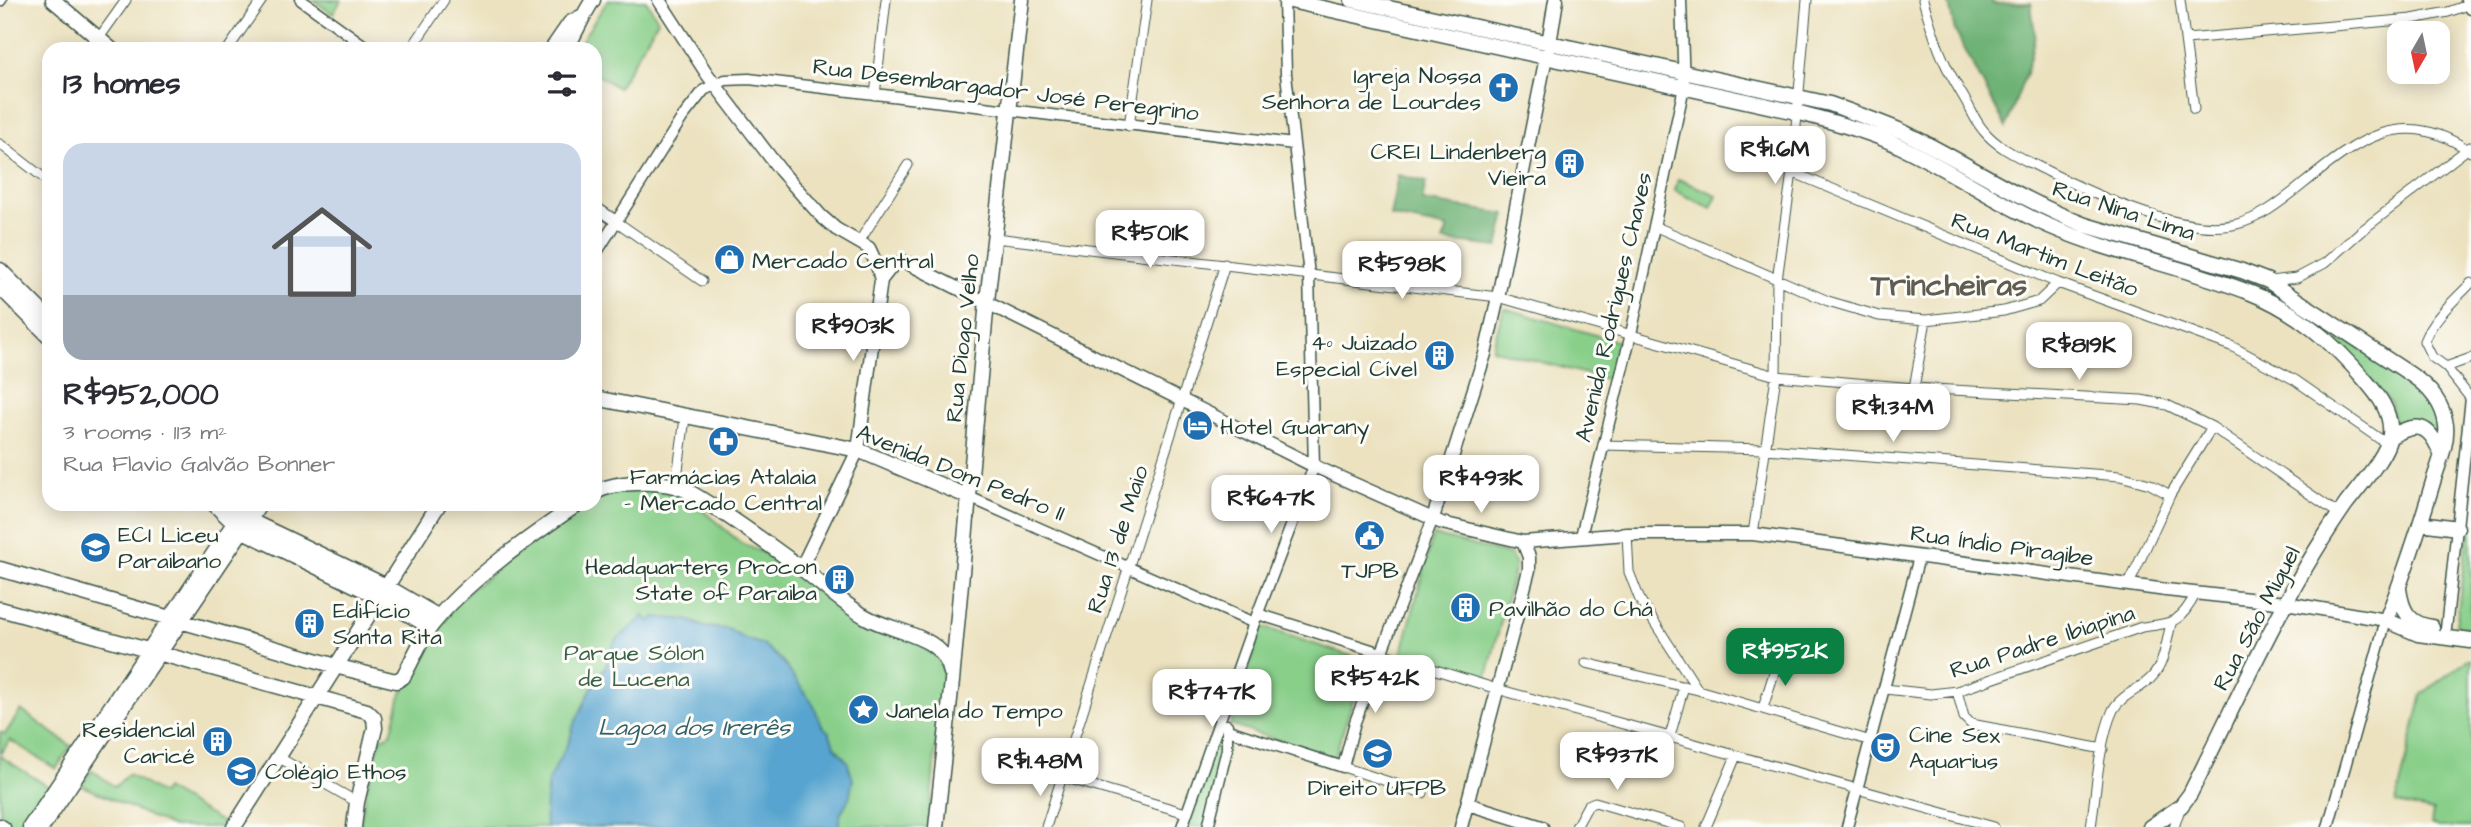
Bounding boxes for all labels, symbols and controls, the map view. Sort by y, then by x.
north arrow [2387,21,2450,84]
map controls [2387,21,2450,84]
street label: Rua Desembargador José Peregrino [811,50,1201,131]
place label: Igreja Nossa Senhora de Lourdes [1262,60,1481,118]
text: 13 homes [63,63,180,105]
icon: filters [543,65,581,103]
church icon: Igreja Nossa Senhora de Lourdes [1487,71,1521,105]
pin: R$1.6M [1718,127,1832,186]
text: R$1.6M [1741,133,1809,165]
place label: CREI Lindenberg Vieira [1370,136,1546,194]
building icon: CREI Lindenberg Vieira [1552,147,1586,181]
street label: Avenida Rodrigues Chaves [1567,169,1662,446]
street label: Rua Nina Lima [2048,173,2199,249]
icon: home [259,189,385,315]
street label: Rua Martim Leitão [1946,205,2143,305]
pin: R$501K [1093,210,1207,270]
text: R$501K [1112,217,1188,249]
pin: R$598K [1345,242,1459,301]
shop icon: Mercado Central [712,243,746,277]
place label: Mercado Central [752,245,934,277]
text: R$598K [1358,248,1446,280]
street label: Rua Diogo Velho [938,252,989,424]
district label: Trincheiras [1870,265,2027,307]
pin: R$903K [796,304,910,363]
text: R$903K [812,310,894,342]
pin: R$819K [2022,322,2136,382]
place label: 4º Juizado Especial Cível [1276,327,1417,385]
text: R$819K [2042,329,2116,361]
building icon: 4º Juizado Especial Cível [1423,338,1457,372]
text: R$952,000 [63,374,219,416]
pin: R$1.34M [1828,384,1958,444]
text: R$1.34M [1852,391,1934,423]
hotel icon: Hotel Guarany [1180,409,1214,443]
place label: Hotel Guarany [1220,411,1370,444]
text: 3 rooms · 113 m² [63,416,227,448]
street label: Avenida Dom Pedro II [852,416,1070,529]
pharmacy icon: Farmácias Atalaia - Mercado Central [706,425,740,459]
text: Rua Flavio Galvão Bonner [63,448,335,480]
pin: R$493K [1424,456,1538,515]
place label: Farmácias Atalaia - Mercado Central [624,461,822,519]
street label: Rua 13 de Maio [1079,461,1157,617]
text: R$493K [1439,462,1523,494]
pin: R$647K [1214,476,1328,535]
text: R$647K [1227,482,1315,514]
street label: Rua Índio Piragibe [1908,517,2096,576]
place label: ECI Liceu Paraibano [118,519,221,577]
public building icon: TJPB [1353,519,1387,553]
school or university icon: ECI Liceu Paraibano [78,530,112,564]
street label: Rua São Miguel [2205,540,2309,697]
place label: Headquarters Procon State of Paraiba [585,551,817,609]
place label: TJPB [1341,555,1399,587]
building icon: Headquarters Procon State of Paraiba [823,562,857,596]
building icon: Pavilhão do Chá [1449,591,1483,625]
place label: Pavilhão do Chá [1489,593,1653,625]
place label: Edifício Santa Rita [333,595,442,653]
street label: Rua Padre Ibiapina [1946,597,2139,687]
building icon: Edifício Santa Rita [293,606,327,640]
pin: R$952K [1728,628,1842,688]
text: R$952K [1742,635,1828,667]
park label: Parque Sólon de Lucena [564,637,704,695]
pin: R$542K [1318,656,1432,715]
text: R$542K [1331,662,1419,694]
pin: R$747K [1155,670,1269,729]
text: R$747K [1168,676,1256,708]
place icon: Janela do Tempo [846,693,880,727]
place label: Janela do Tempo [886,695,1063,727]
water label: Lagoa dos Irerês [598,711,792,746]
place label: Residencial Caricé [82,714,195,772]
place label: Cine Sex Aquarius [1909,719,2000,777]
building icon: Residencial Caricé [201,725,235,759]
theatre icon: Cine Sex Aquarius [1869,730,1903,764]
pin: R$937K [1560,732,1674,792]
school or university icon: Direito UFPB [1360,736,1394,770]
pin: R$1.48M [975,738,1105,798]
text: R$937K [1576,739,1658,771]
text: R$1.48M [998,745,1082,777]
school or university icon: Colégio Ethos [225,754,259,788]
place label: Colégio Ethos [265,756,407,789]
place label: Direito UFPB [1308,772,1446,804]

